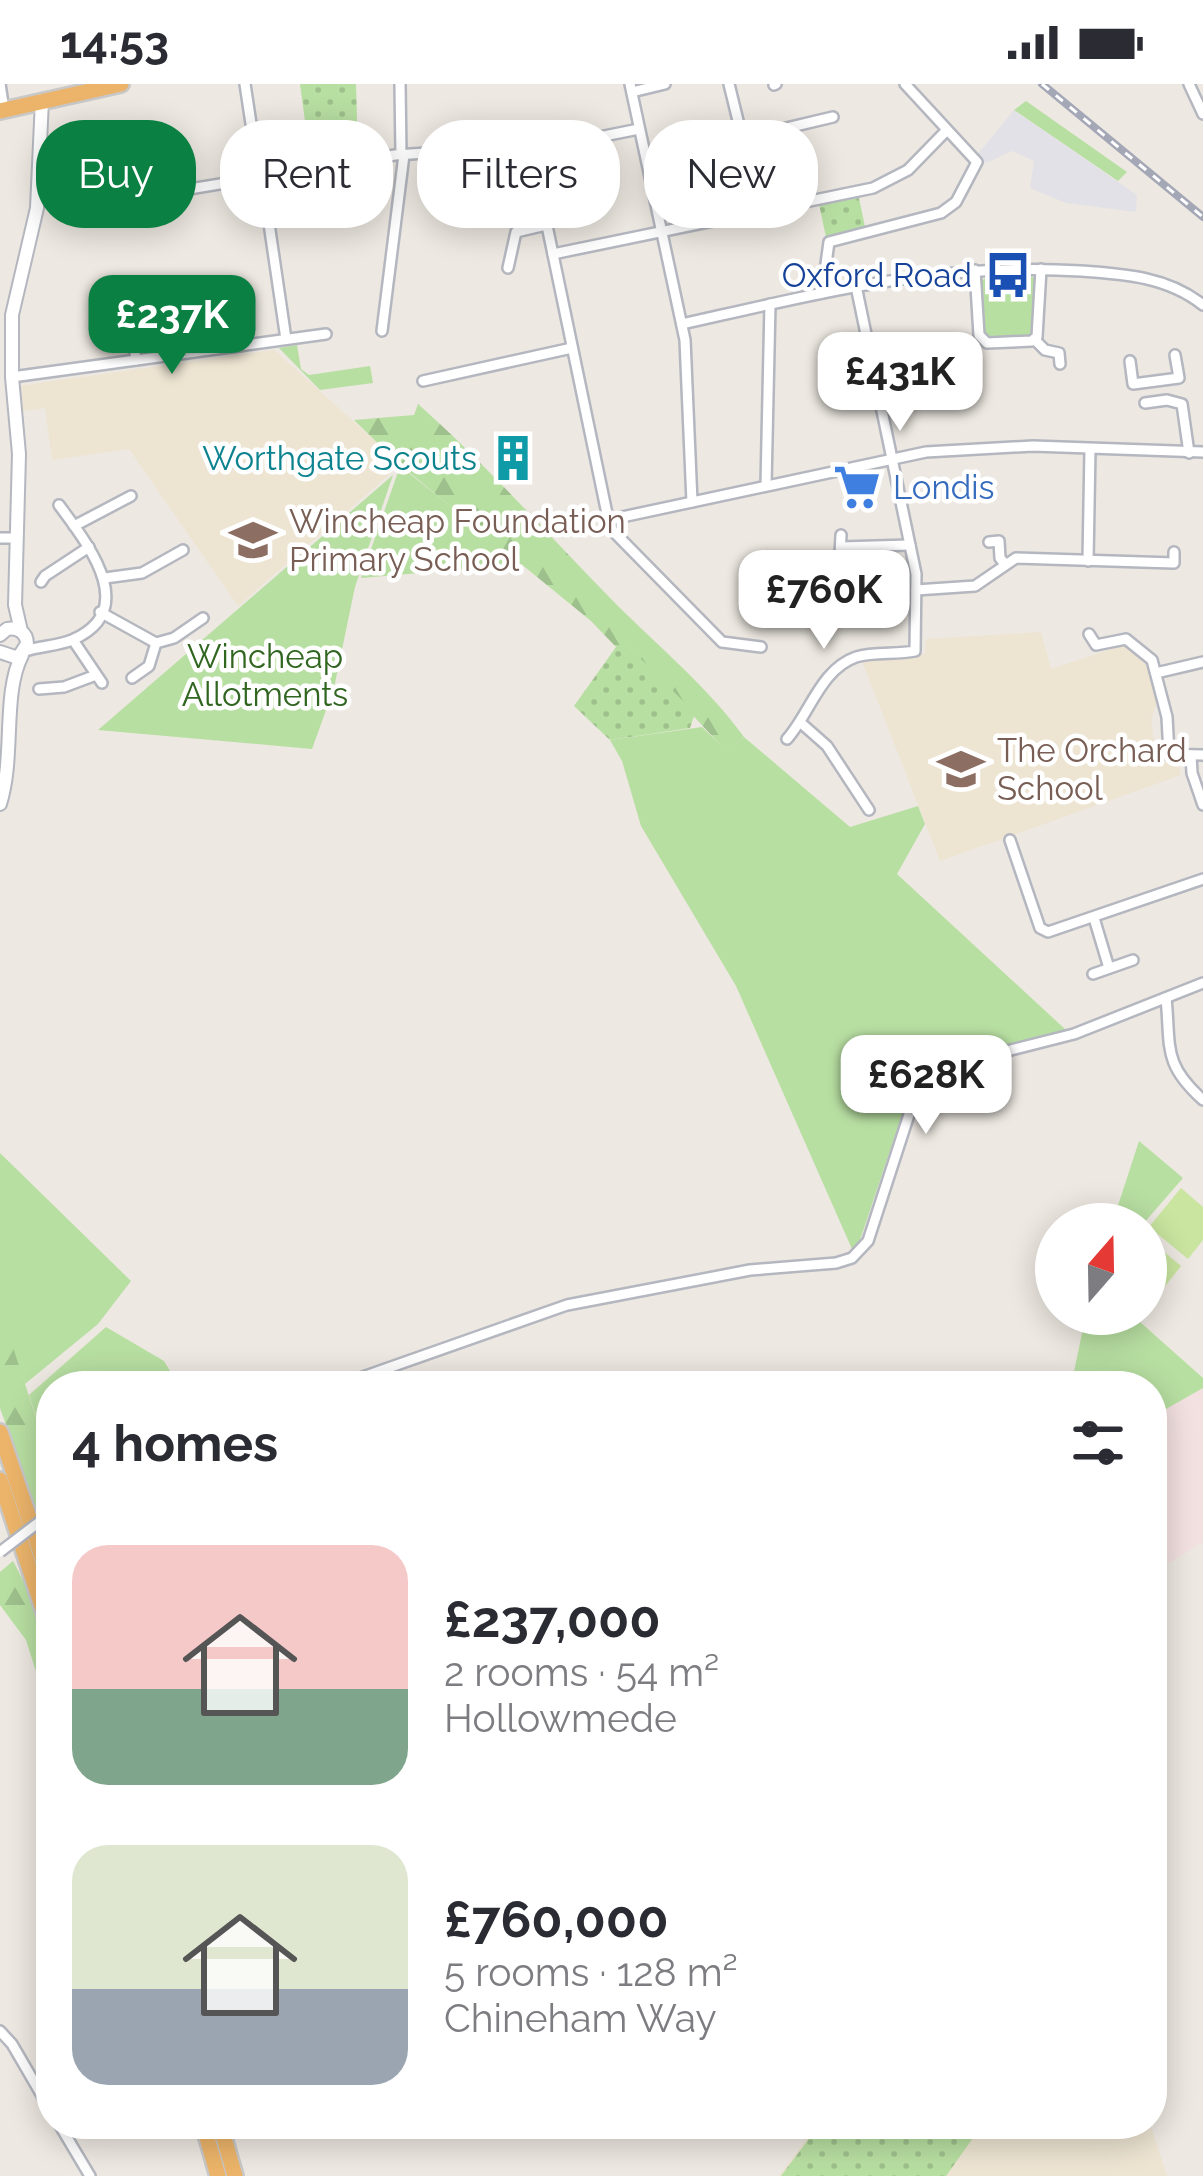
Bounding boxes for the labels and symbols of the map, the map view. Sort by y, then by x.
bus stop icon: Oxford Road [983,250,1033,300]
place label: Oxford Road [782,256,972,295]
pin: £237K [88,275,256,377]
pin: £431K [816,332,984,434]
building icon: Worthgate Scouts [488,433,538,483]
place label: Worthgate Scouts [202,439,477,478]
supermarket icon: Londis [832,462,882,512]
place label: Londis [893,468,994,507]
place label: Wincheap Foundation Primary School [289,502,626,579]
school or university icon: Wincheap Foundation Primary School [228,515,278,565]
pin: £760K [740,550,908,652]
park label: Wincheap Allotments [182,637,348,714]
place label: The Orchard School [997,731,1187,808]
school or university icon: The Orchard School [936,744,986,794]
pin: £628K [842,1035,1010,1137]
north arrow [1035,1203,1167,1335]

